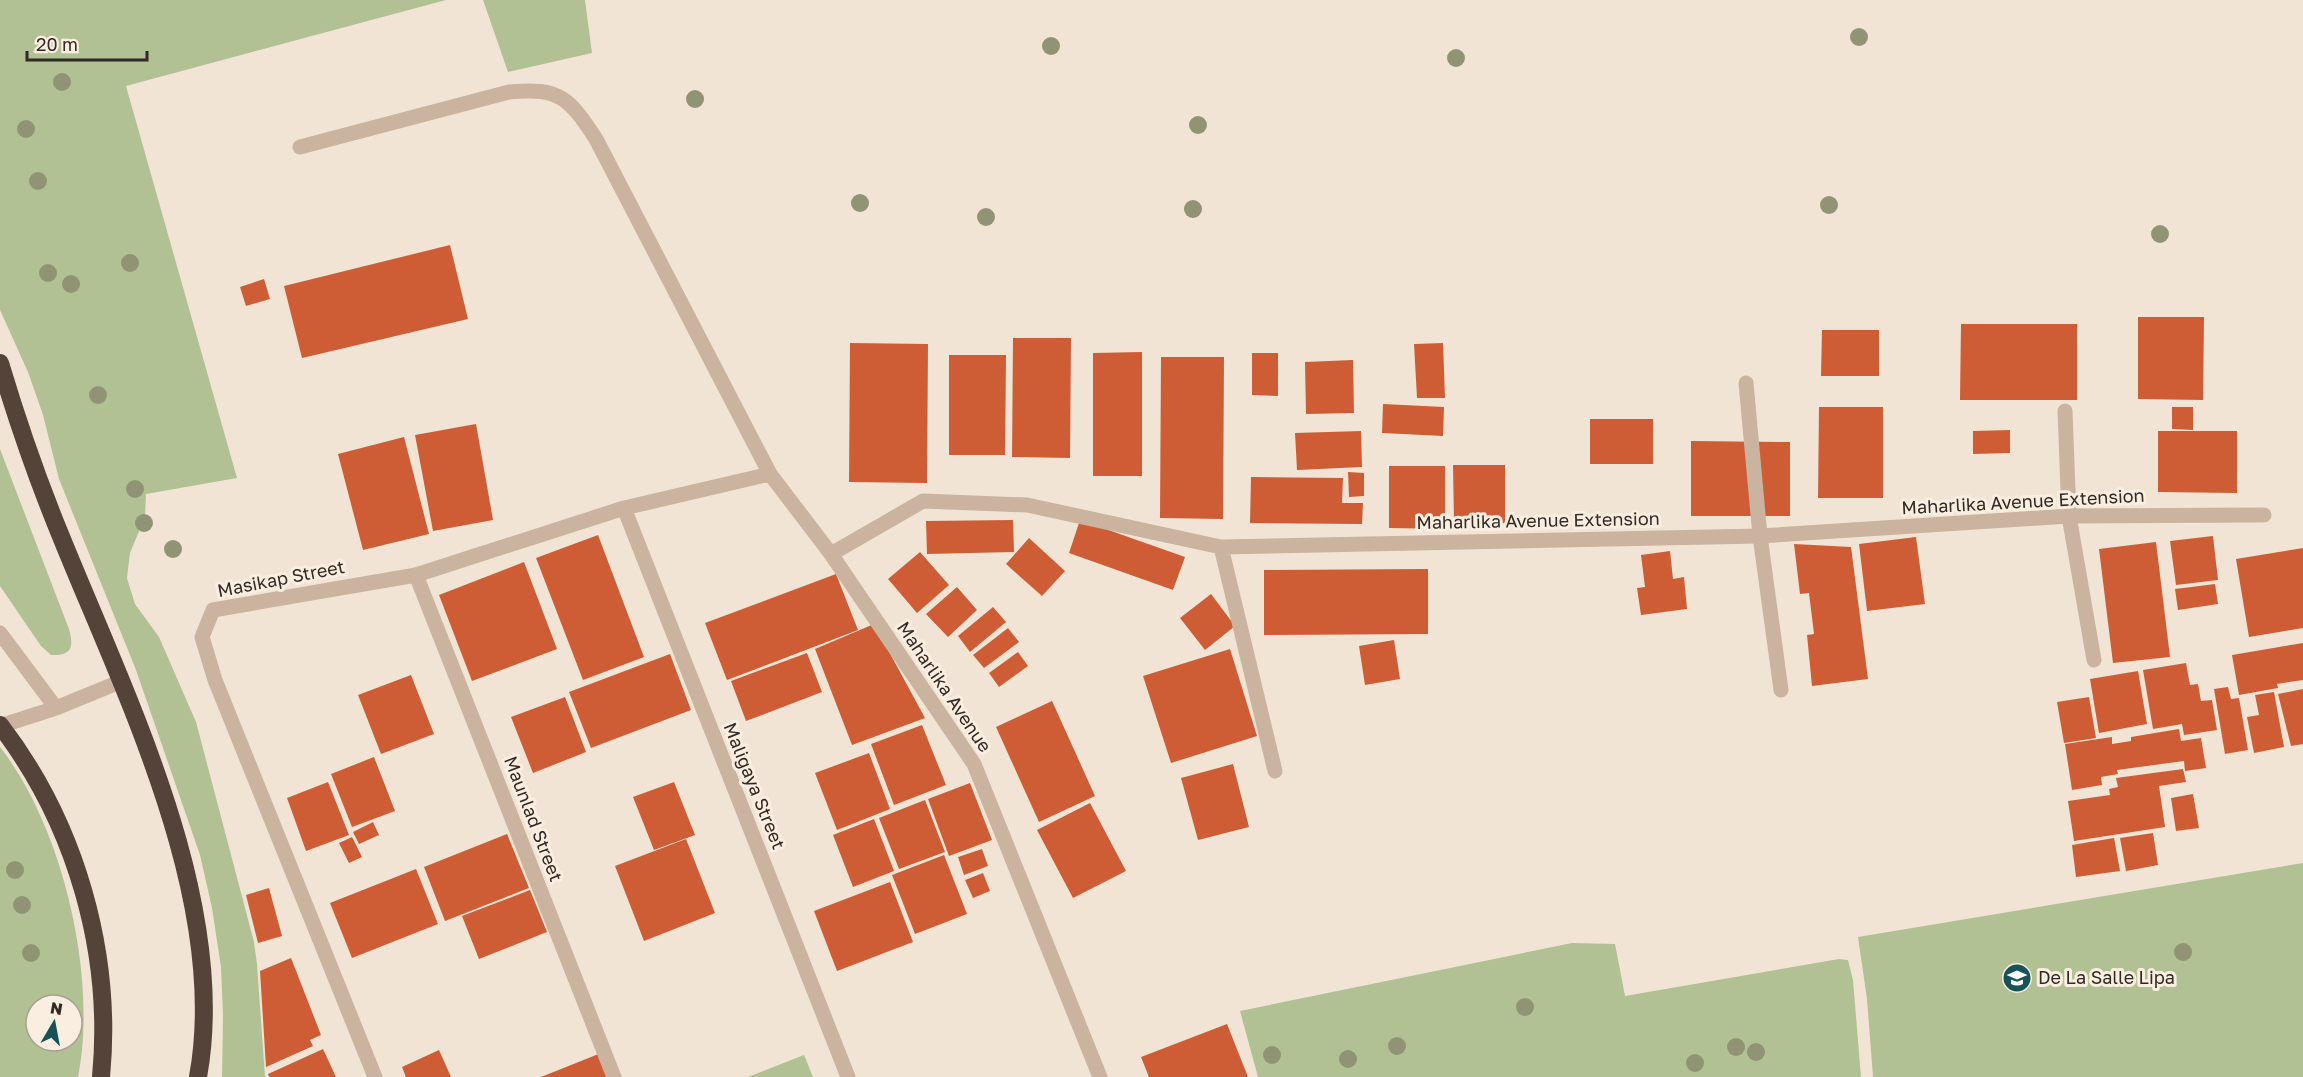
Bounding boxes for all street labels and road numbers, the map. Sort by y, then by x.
street label: Maharlika Avenue Extension [1901,484,2145,518]
street label: Maharlika Avenue Extension [1416,507,1660,533]
street label: Masikap Street [215,555,346,601]
street label: Maharlika Avenue [893,617,997,756]
street label: Maligaya Street [720,719,790,852]
street label: Maunlad Street [500,753,568,884]

